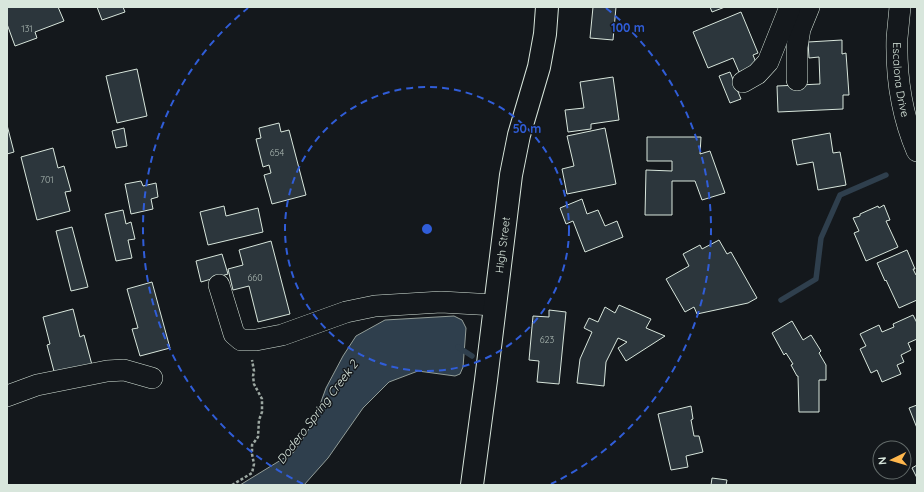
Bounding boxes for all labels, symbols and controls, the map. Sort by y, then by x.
text: 100 m [611,20,645,35]
house number: 131 [21,23,33,34]
street label: Escalona Drive [890,42,912,119]
text: 50 m [513,121,541,136]
house number: 654 [270,147,284,158]
house number: 701 [40,174,54,185]
street label: High Street [492,216,513,274]
centre of rings [420,222,434,236]
house number: 660 [247,272,263,283]
house number: 623 [540,334,555,345]
water label: Dodero Spring Creek 2 [273,356,362,467]
north arrow [872,440,912,480]
text: N [875,456,889,466]

